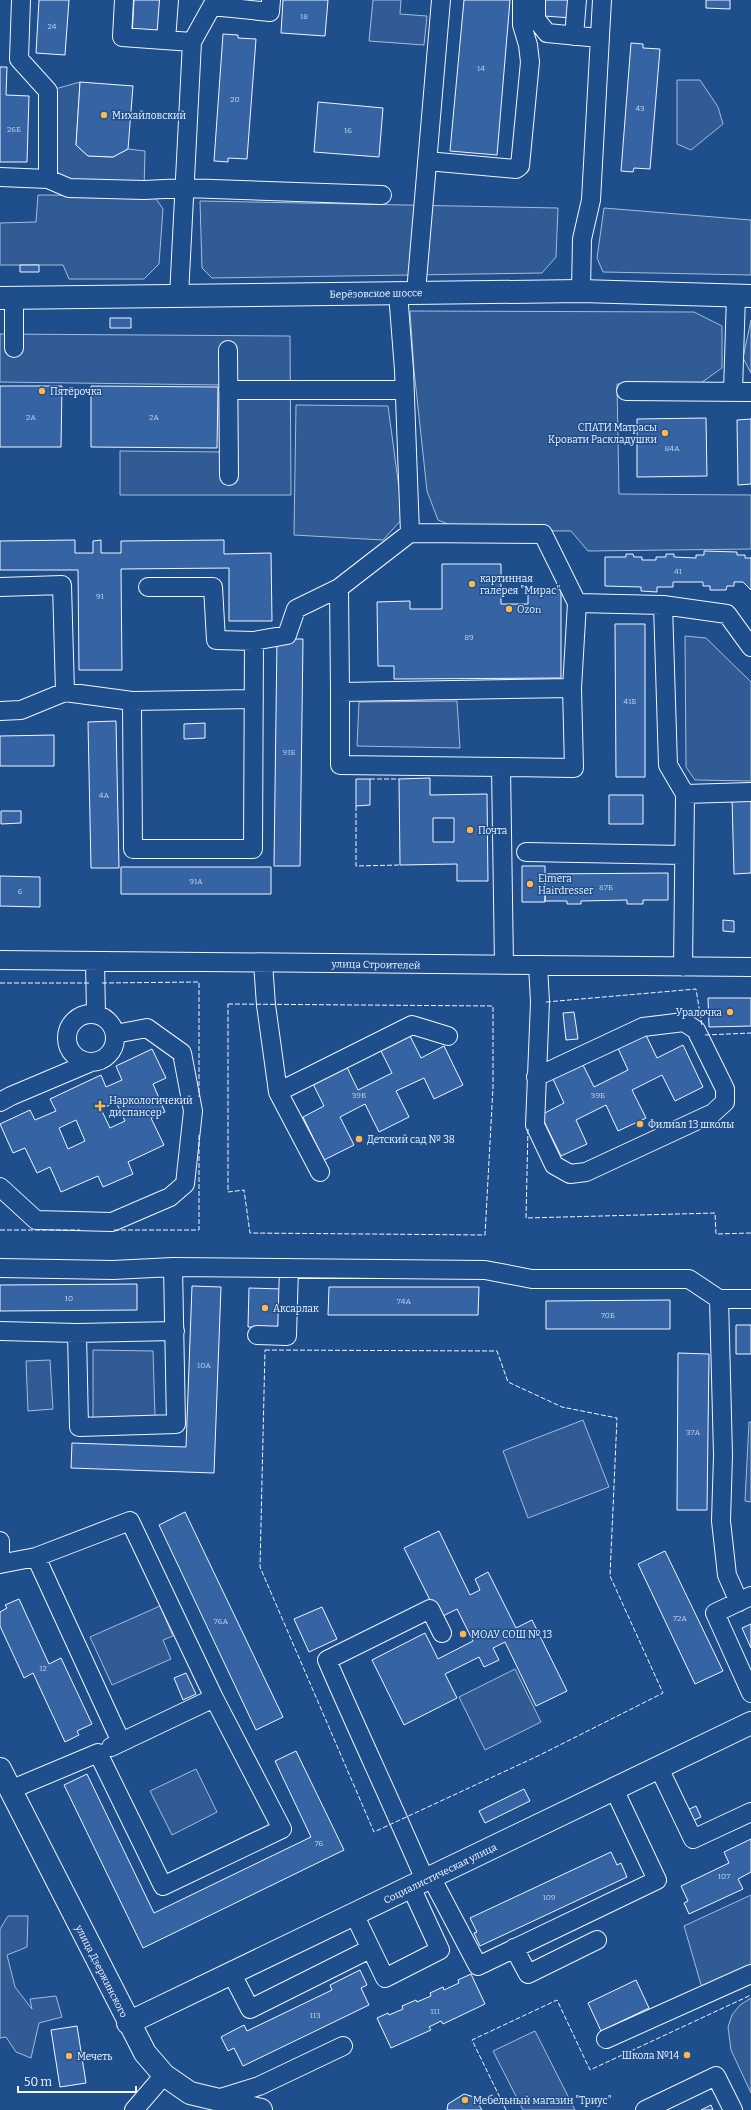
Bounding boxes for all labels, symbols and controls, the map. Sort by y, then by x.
house number: 18 [300,12,308,21]
house number: 24 [47,22,57,31]
house number: 14 [477,64,485,73]
house number: 20 [230,95,240,104]
house number: 43 [635,104,645,113]
marker: Михайловский [99,110,109,120]
place label: Михайловский [112,110,187,122]
house number: 26Б [7,125,21,134]
house number: 16 [344,126,352,135]
street label: Берёзовское шоссе [329,287,423,301]
marker: Пятёрочка [37,386,47,396]
place label: Пятёрочка [50,386,102,398]
house number: 2А [26,413,36,422]
house number: 2А [149,413,159,422]
place label: СПАТИ Матрасы Кровати Раскладушки [548,422,657,446]
marker: СПАТИ Матрасы Кровати Раскладушки [660,428,670,438]
house number: 84А [664,444,680,453]
house number: 41 [674,567,683,576]
place label: картинная галерея "Мирас" [480,573,560,597]
marker: картинная галерея "Мирас" [467,579,477,589]
house number: 91 [96,592,105,601]
marker: Ozon [504,604,514,614]
place label: Ozon [517,604,542,616]
house number: 89 [464,633,474,642]
house number: 41Б [624,697,636,706]
house number: 91Б [283,748,295,757]
house number: 4А [99,791,109,800]
marker: Почта [465,825,475,835]
place label: Почта [478,825,508,837]
place label: Elmera Hairdresser [538,873,594,897]
house number: 91А [189,877,203,886]
marker: Elmera Hairdresser [525,879,535,889]
house number: 87Б [599,883,613,892]
house number: 6 [18,887,23,896]
street label: улица Строителей [330,958,421,972]
place label: Уралочка [676,1007,723,1019]
marker: Уралочка [725,1007,735,1017]
house number: 39В [352,1091,366,1100]
house number: 39Б [591,1091,605,1100]
place label: Наркологичекий диспансер [109,1095,193,1119]
marker: Наркологичекий диспансер [94,1100,106,1112]
marker: Филиал 13 школы [635,1119,645,1129]
place label: Филиал 13 школы [648,1119,734,1131]
marker: Детский сад № 38 [354,1134,364,1144]
place label: Детский сад № 38 [367,1134,455,1146]
house number: 10 [65,1294,73,1303]
house number: 74А [397,1297,411,1306]
marker: Аксарлак [260,1303,270,1313]
place label: Аксарлак [273,1303,319,1315]
house number: 70Б [601,1311,615,1320]
house number: 10А [197,1361,211,1370]
house number: 37А [686,1428,700,1437]
house number: 72А [673,1614,687,1623]
house number: 76А [214,1617,228,1626]
marker: МОАУ СОШ № 13 [458,1629,468,1639]
place label: МОАУ СОШ № 13 [471,1629,553,1641]
house number: 12 [39,1664,47,1673]
house number: 76 [315,1839,324,1848]
street label: Социалистическая улица [382,1841,499,1907]
house number: 107 [718,1872,730,1881]
house number: 109 [542,1893,556,1902]
street label: улица Дзержинского [72,1922,130,2020]
house number: 111 [430,2007,441,2016]
house number: 113 [309,2011,321,2020]
place label: Школа №14 [622,2050,679,2062]
marker: Школа №14 [682,2050,692,2060]
marker: Мечеть [64,2051,74,2061]
place label: Мечеть [77,2051,112,2063]
scale bar [18,2068,136,2094]
text: 50 m [24,2075,53,2089]
place label: Мебельный магазин "Триус" [473,2094,612,2107]
marker: Мебельный магазин "Триус" [460,2095,470,2105]

